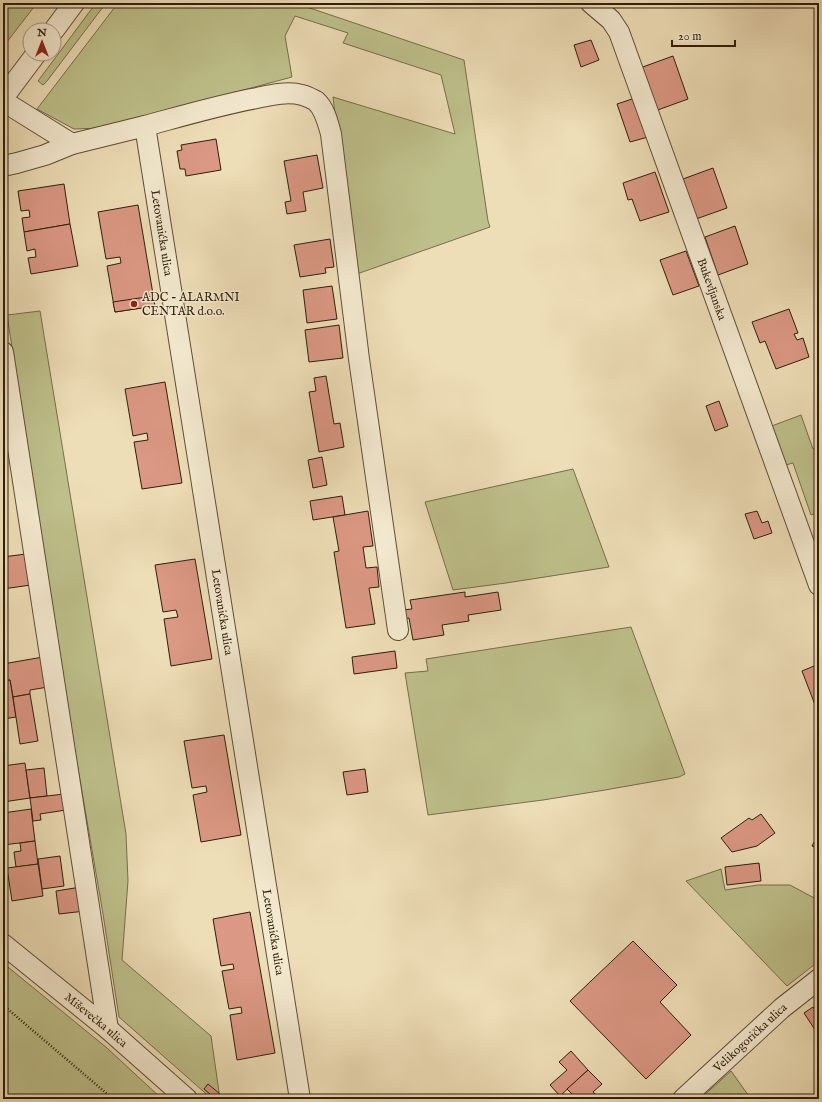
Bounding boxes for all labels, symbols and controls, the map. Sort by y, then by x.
north arrow [22,22,62,62]
scale bar [672,22,735,48]
text: N [36,26,47,40]
text: 20 m [678,29,701,44]
street label: Letovanićka ulica [148,189,176,278]
street label: Bukevljanska [694,256,730,323]
place label: ADC - ALARMNI CENTAR d.o.o. [141,290,240,319]
marker: ADC - ALARMNI CENTAR d.o.o. [129,299,139,309]
street label: Letovanićka ulica [208,568,237,657]
street label: Letovanićka ulica [259,888,288,977]
street label: Miševečka ulica [61,989,131,1051]
street label: Velikogorička ulica [709,999,790,1076]

